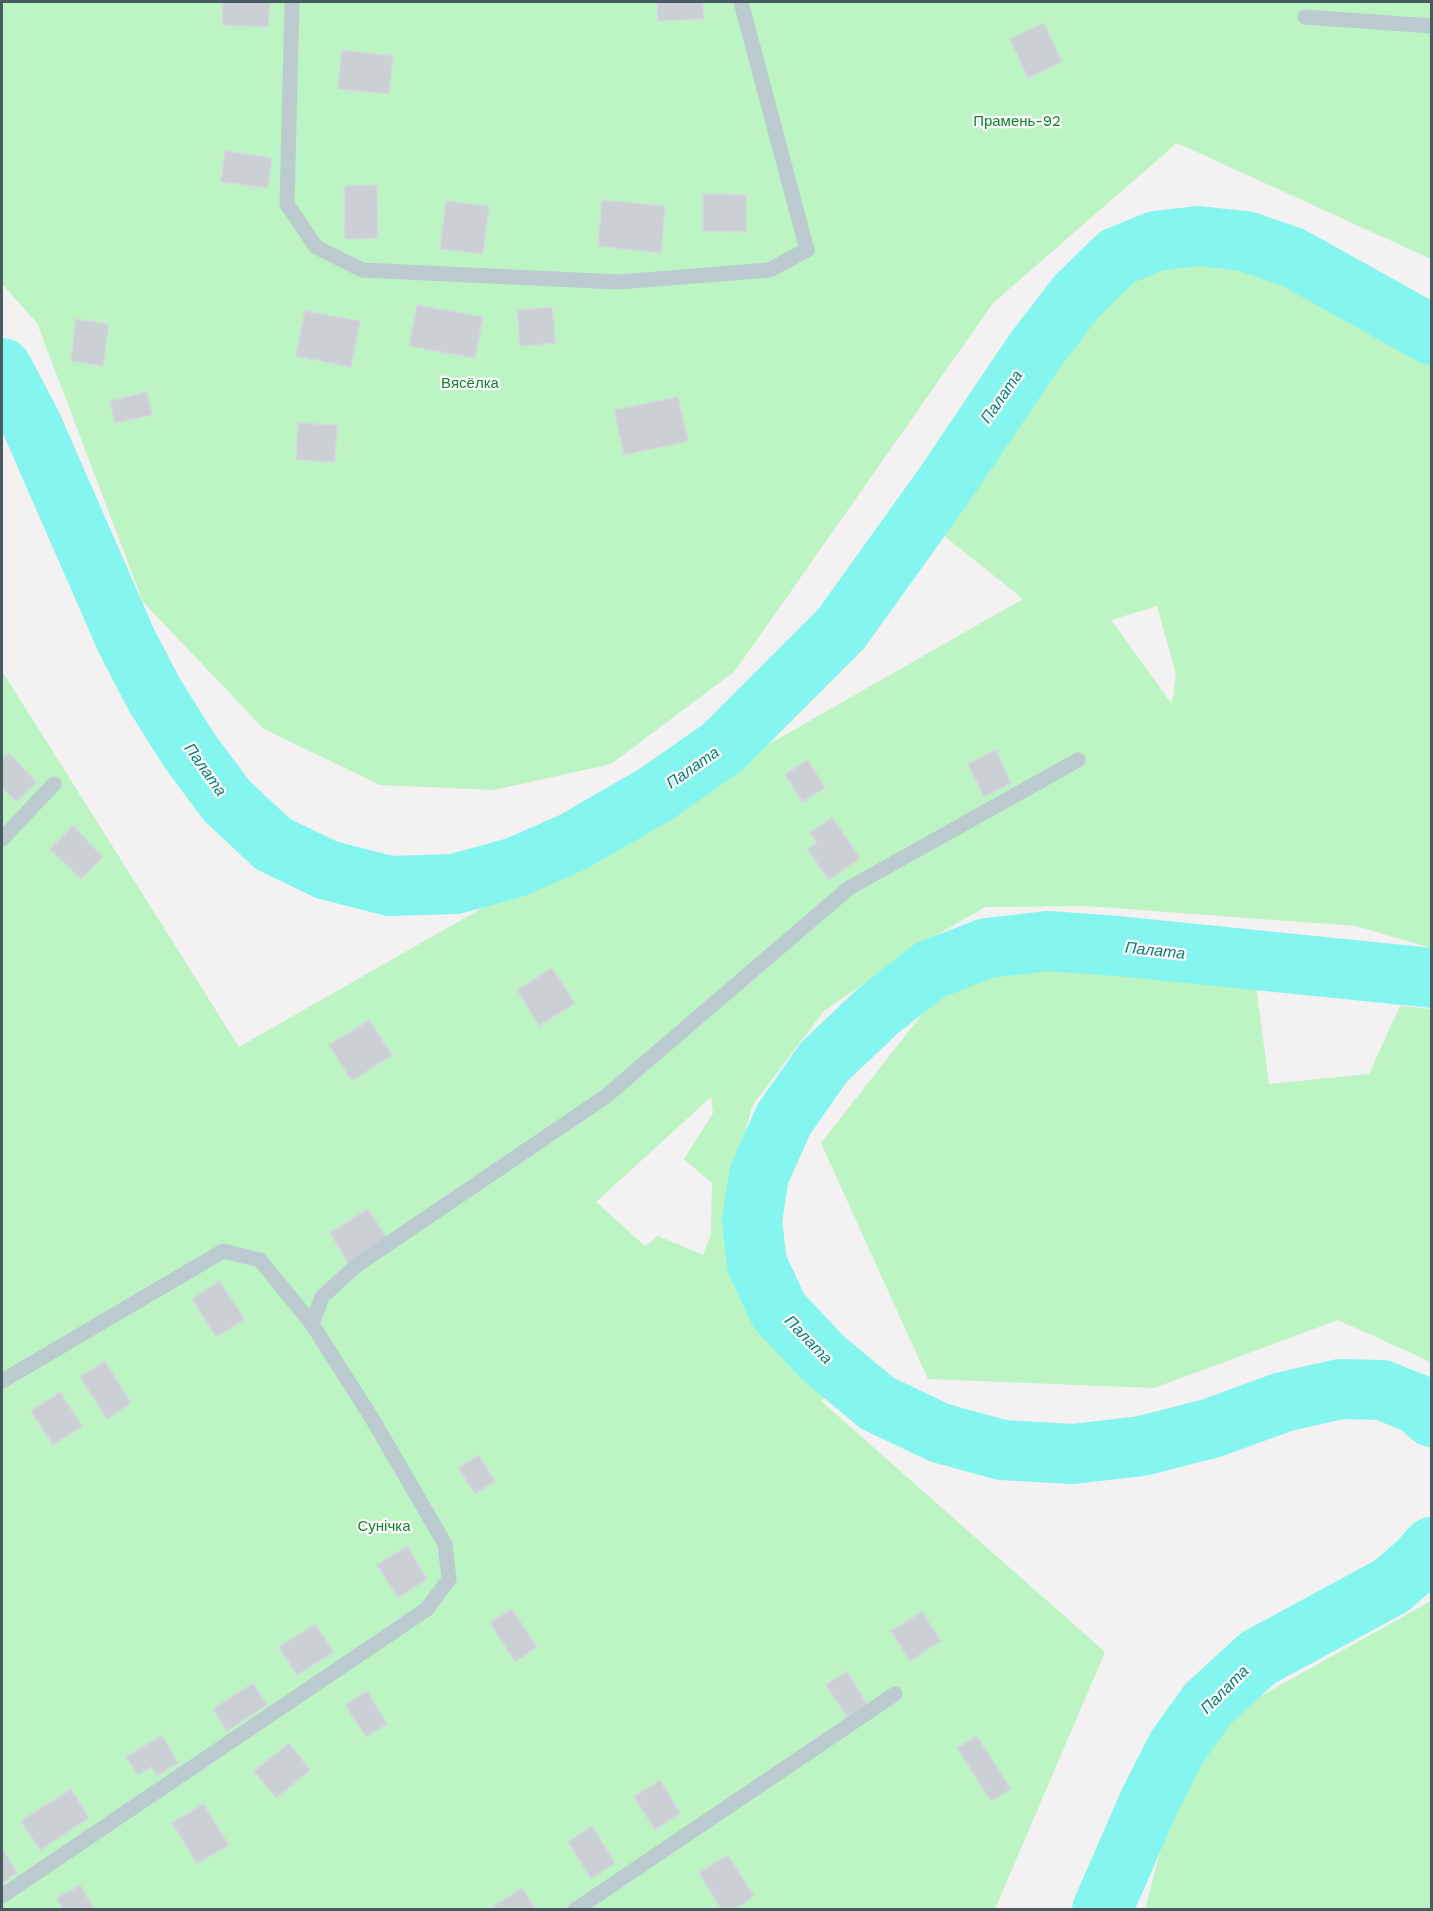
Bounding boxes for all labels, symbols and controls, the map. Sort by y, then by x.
park label: Прамень-92 [973,113,1061,131]
water label: Палата [977,367,1027,427]
park label: Вясёлка [441,375,499,393]
water label: Палата [180,740,230,800]
water label: Палата [663,743,723,793]
water label: Палата [1124,938,1186,964]
water label: Палата [780,1312,836,1368]
park label: Сунічка [358,1518,410,1536]
water label: Палата [1197,1662,1253,1718]

